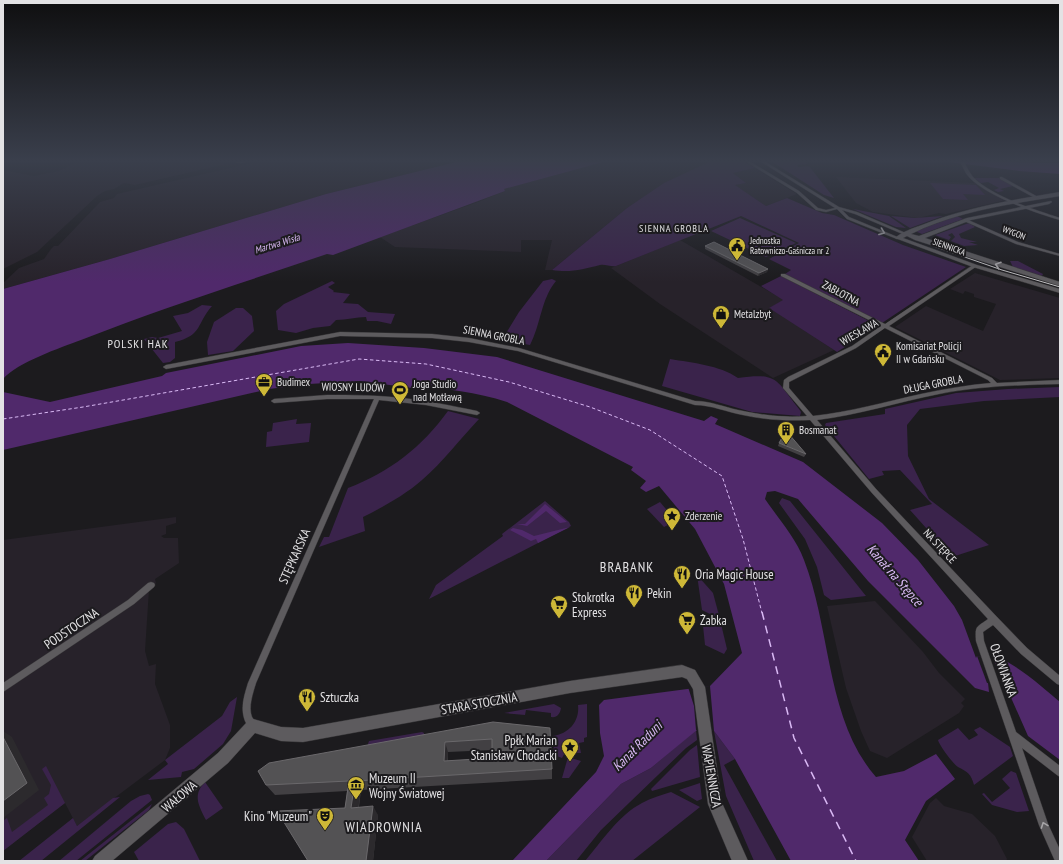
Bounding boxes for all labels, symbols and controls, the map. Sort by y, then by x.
district label: SIENNA GROBLA [639,222,709,235]
street label: WYGON [1001,223,1027,242]
one-way arrow [878,228,885,236]
water label: Martwa Wisła [253,230,302,257]
place label: Jednostka Ratowniczo-Gaśnicza nr 2 [749,235,829,256]
public building icon: Jednostka Ratowniczo-Gaśnicza nr 2 [727,236,747,261]
street label: SIENNICKA [931,236,968,258]
one-way arrow [995,262,1002,270]
street label: ZABŁOTNA [820,277,863,309]
shop icon: Metalzbyt [711,304,731,329]
place label: Metalzbyt [734,307,771,321]
street label: WIESŁAWA [838,315,881,348]
street label: SIENNA GROBLA [462,322,527,348]
district label: POLSKI HAK [107,336,169,351]
place label: Komisariat Policji II w Gdańsku [896,339,962,366]
public building icon: Komisariat Policji II w Gdańsku [873,342,893,367]
street label: DŁUGA GROBLA [902,371,965,397]
office icon: Budimex [254,372,274,397]
place label: Budimex [277,375,311,389]
place label: Joga Studio nad Motławą [412,377,463,404]
street label: WIOSNY LUDÓW [321,379,385,395]
sports icon: Joga Studio nad Motławą [390,380,410,405]
building icon: Bosmanat [776,420,796,445]
place label: Bosmanat [799,423,836,437]
place icon: Zderzenie [662,506,682,531]
place label: Zderzenie [685,509,723,523]
street label: STĘPKARSKA [275,525,315,587]
street label: NA STĘPCE [921,526,960,566]
water label: Kanał na Stępce [863,540,928,611]
district label: BRABANK [600,558,654,576]
restaurant icon: Oria Magic House [672,564,692,589]
place label: Oria Magic House [695,566,774,583]
restaurant icon: Pekin [624,583,644,608]
place label: Pekin [647,585,672,602]
place label: Stokrotka Express [572,589,615,621]
supermarket icon: Stokrotka Express [549,594,569,619]
street label: PODSTOCZNA [41,604,103,653]
supermarket icon: Żabka [677,610,697,635]
place label: Żabka [700,612,727,629]
street label: OŁOWIANKA [986,641,1021,700]
restaurant icon: Sztuczka [297,687,317,712]
street label: STARA STOCZNIA [440,688,519,719]
place label: Sztuczka [320,689,359,706]
water label: Kanał Raduni [608,716,667,775]
place label: Ppłk Marian Stanisław Chodacki [471,732,557,764]
place icon: Ppłk Marian Stanisław Chodacki [560,737,580,762]
street label: WAPIENNICZA [698,743,726,810]
place label: Muzeum II Wojny Światowej [369,770,445,802]
museum icon: Muzeum II Wojny Światowej [346,775,366,800]
street label: WAŁOWA [158,776,201,816]
theatre icon: Kino "Muzeum" [315,806,335,831]
place label: Kino "Muzeum" [244,808,312,825]
district label: WIADROWNIA [345,818,423,836]
one-way arrow [1041,822,1049,829]

